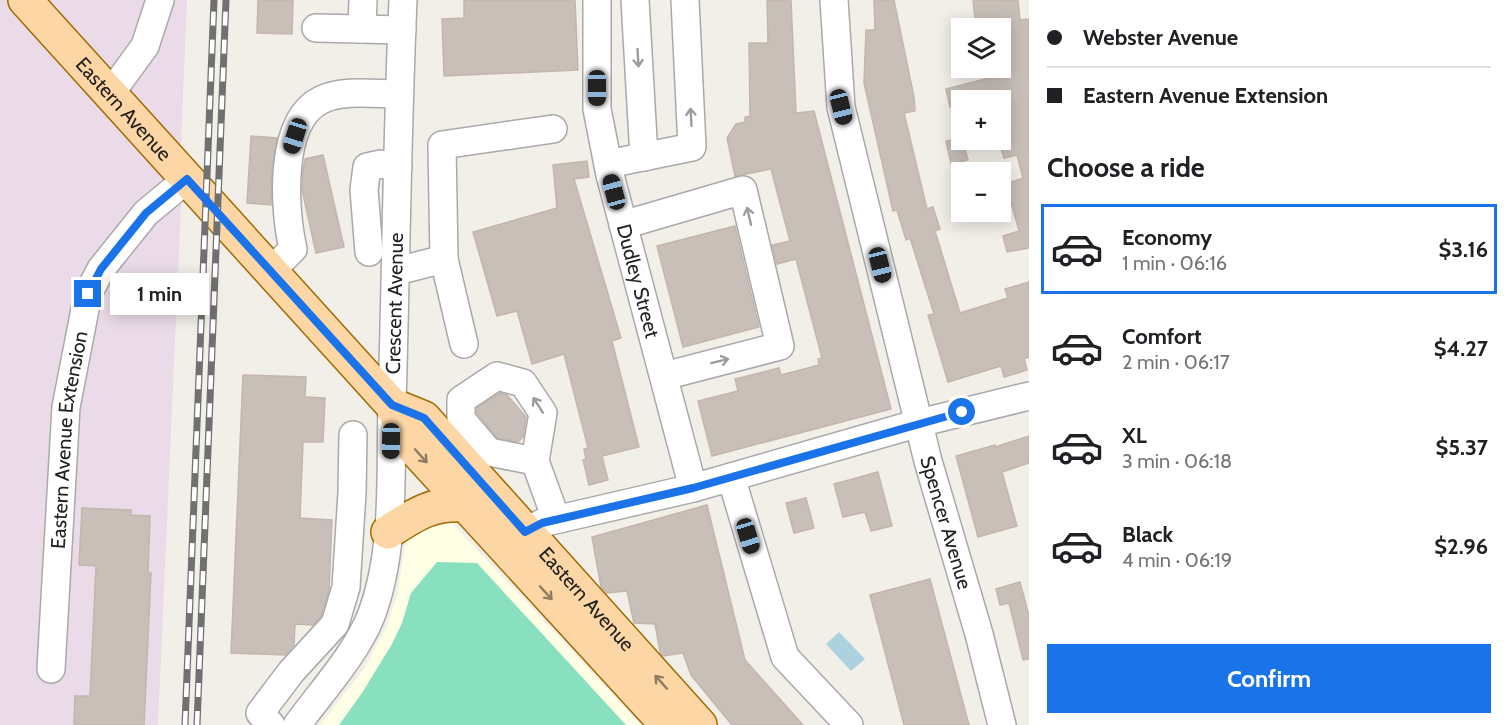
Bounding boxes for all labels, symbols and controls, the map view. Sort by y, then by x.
map controls [951,18,1011,222]
button: layers [951,18,1011,78]
text: Webster Avenue [1083,24,1238,51]
one-way arrow [632,48,643,68]
street label: Eastern Avenue [71,52,177,166]
car [588,70,606,106]
text: Eastern Avenue Extension [1083,82,1328,109]
car [828,87,854,127]
button: + [951,90,1011,150]
one-way arrow [685,107,696,127]
car [281,116,309,156]
text: Choose a ride [1047,151,1205,184]
button: − [951,162,1011,222]
car [601,172,627,212]
one-way arrow [742,207,754,226]
street label: Dudley Street [612,222,665,341]
icon: car [1050,222,1104,276]
text: Economy [1122,224,1212,251]
street label: Crescent Avenue [381,232,408,375]
text: $3.16 [1438,236,1488,263]
car [867,245,893,285]
text: 1 min · 06:16 [1122,251,1227,275]
callout: 1 min [109,273,208,315]
route end [74,280,101,307]
text: 1 min [137,282,182,306]
icon: car [1050,321,1104,375]
text: Comfort [1122,323,1201,350]
street label: Eastern Avenue Extension [46,329,93,550]
text: $4.27 [1434,335,1488,362]
text: 2 min · 06:17 [1122,350,1230,374]
one-way arrow [710,355,729,366]
one-way arrow [531,397,543,414]
route start [948,398,975,425]
icon: car [1050,420,1104,474]
text: XL [1122,422,1147,449]
car [382,423,400,459]
text: $5.37 [1435,434,1488,461]
one-way arrow [413,448,427,463]
text: 3 min · 06:18 [1122,449,1232,473]
street label: Spencer Avenue [915,453,977,592]
car [734,516,762,556]
icon: car [1050,519,1104,573]
text: Black [1122,521,1173,548]
text: $2.96 [1434,533,1488,560]
street label: Eastern Avenue [534,542,640,656]
text: 4 min · 06:19 [1122,548,1232,572]
one-way arrow [539,585,553,600]
button: Confirm [1047,644,1491,713]
one-way arrow [654,674,668,689]

